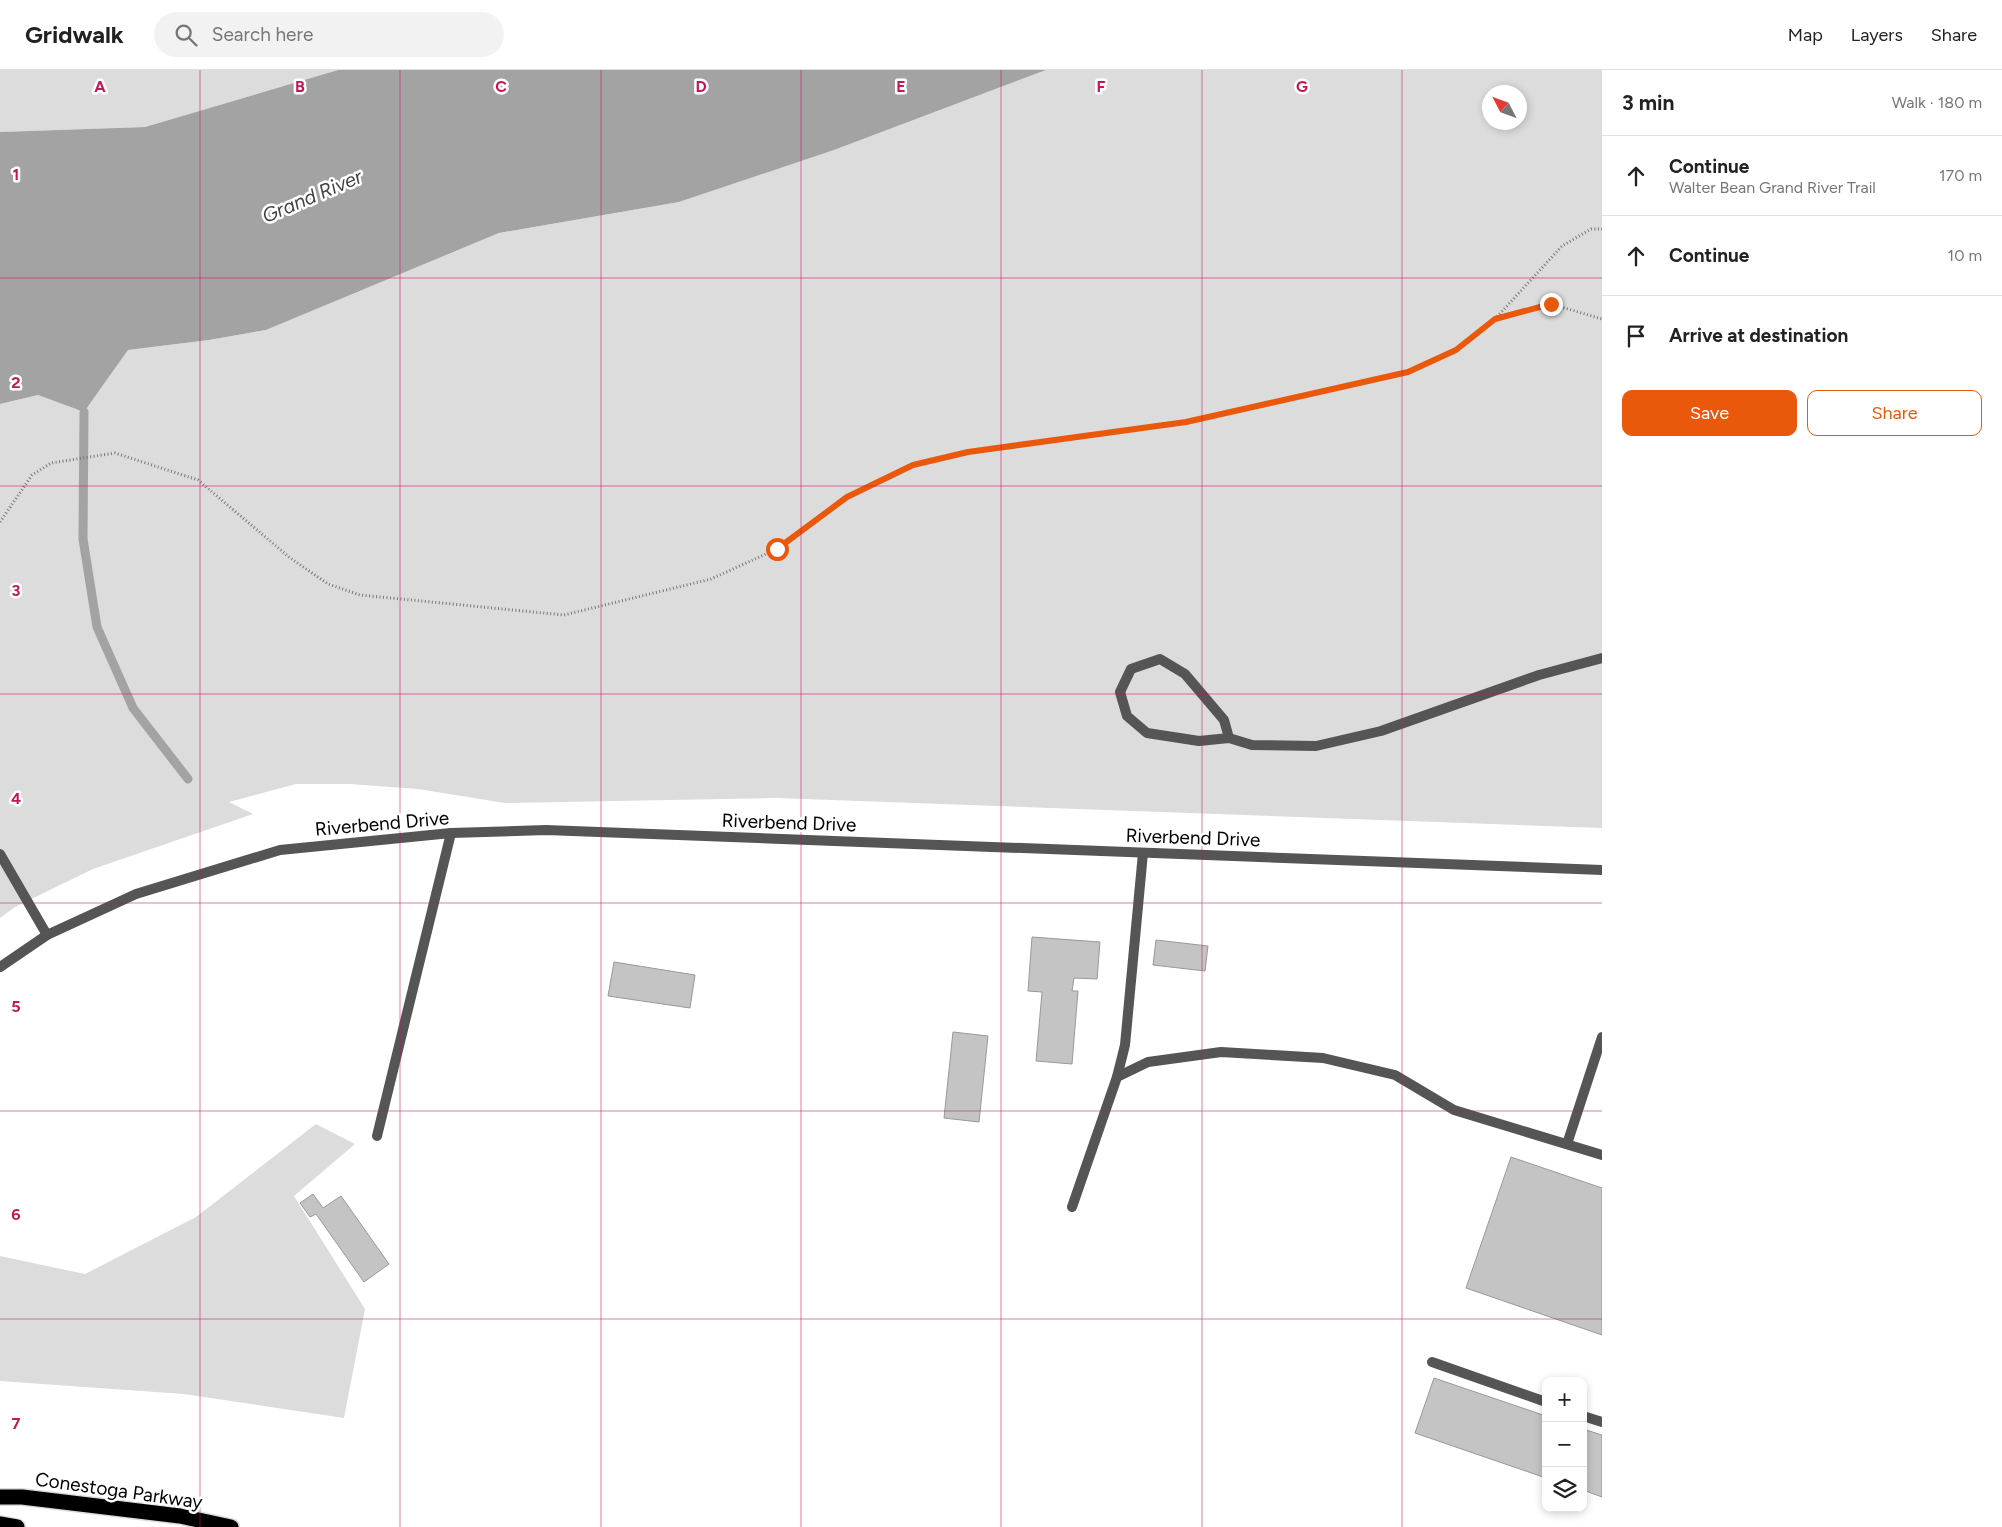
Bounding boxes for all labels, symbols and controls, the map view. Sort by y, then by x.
search box [154,12,504,57]
text: Gridwalk [25,20,124,49]
icon: search [172,21,200,49]
text: Search here [212,23,313,46]
text: Map [1788,24,1823,46]
text: Layers [1851,24,1903,46]
text: Share [1931,24,1977,46]
text: A [94,77,106,96]
text: B [295,77,305,96]
text: C [495,77,507,96]
text: D [695,77,707,96]
text: E [896,77,906,96]
text: F [1097,77,1106,96]
text: G [1296,77,1308,96]
north arrow [1482,85,1527,130]
text: 3 min [1622,90,1674,115]
text: Walk · 180 m [1892,93,1982,112]
text: Continue [1669,155,1749,178]
icon: ahead [1622,162,1650,190]
water label: Grand River [258,164,367,228]
text: 1 [13,165,19,184]
text: 170 m [1939,166,1982,185]
text: Walter Bean Grand River Trail [1669,178,1876,197]
icon: ahead [1622,242,1650,270]
text: Continue [1669,244,1749,267]
text: 10 m [1948,246,1982,265]
route end [1540,293,1563,316]
icon: arrive [1622,322,1650,350]
text: Arrive at destination [1669,324,1848,347]
text: 2 [11,373,21,392]
button: Save [1622,390,1797,436]
button: Share [1807,390,1982,436]
route start [766,538,789,561]
text: 3 [12,581,21,600]
text: 4 [11,789,21,808]
street label: Riverbend Drive [314,806,450,841]
street label: Riverbend Drive [721,809,857,836]
street label: Riverbend Drive [1125,824,1261,851]
text: 5 [11,997,21,1016]
text: 6 [11,1205,21,1224]
map controls [1542,1377,1587,1512]
button: + [1542,1377,1587,1422]
text: 7 [12,1414,21,1433]
button: − [1542,1422,1587,1467]
street label: Conestoga Parkway [34,1467,204,1514]
button: layers [1542,1467,1587,1512]

